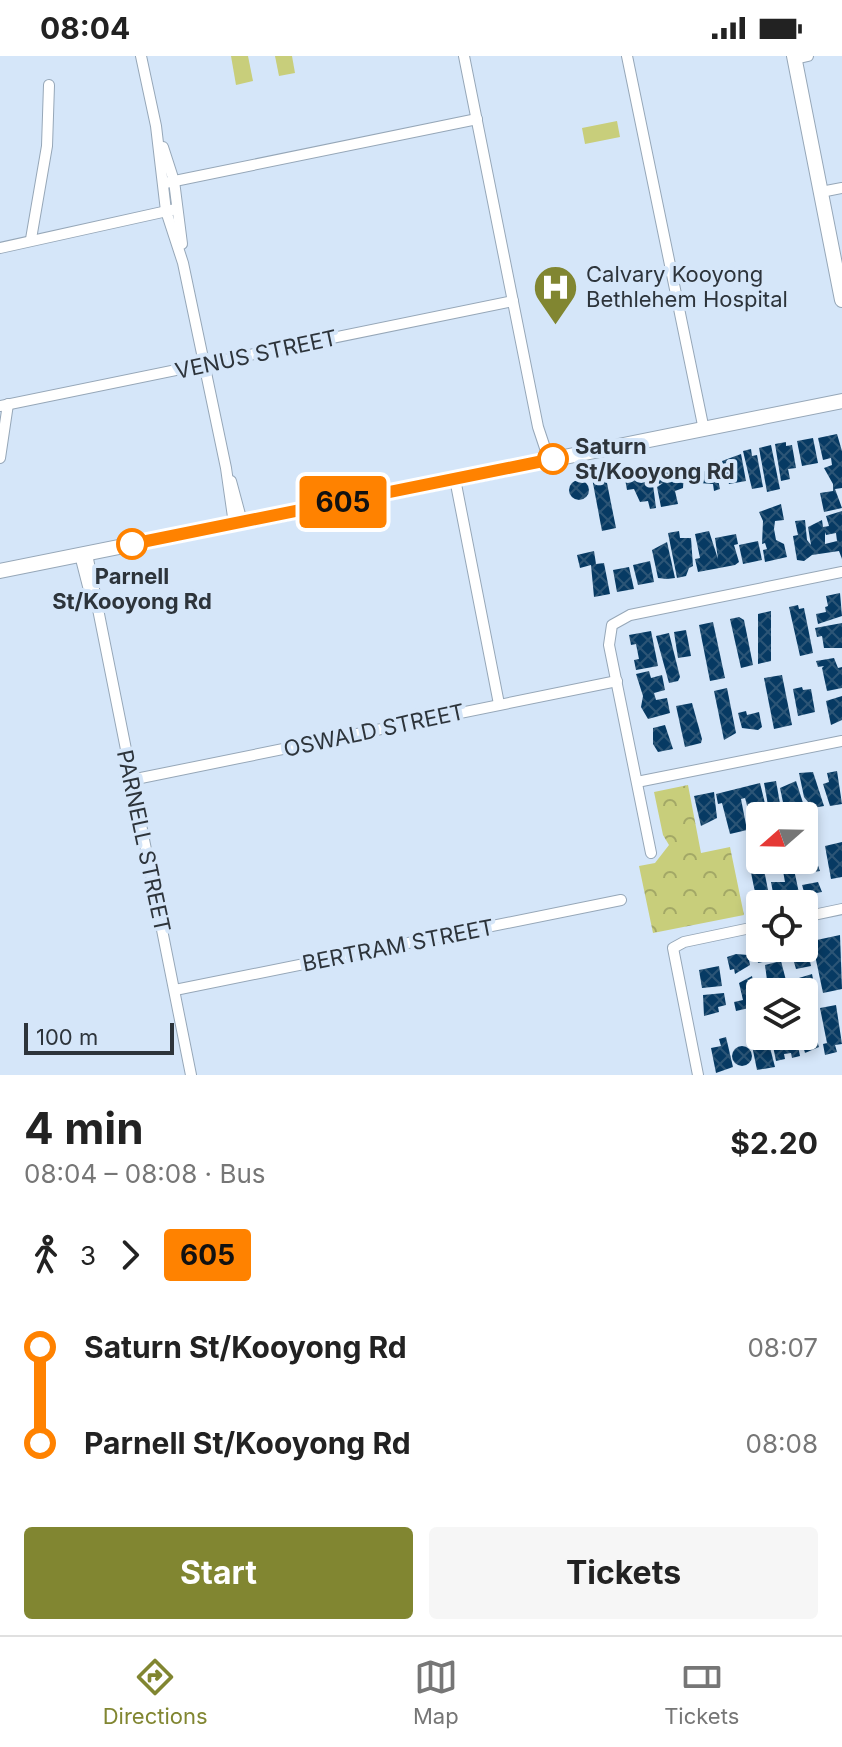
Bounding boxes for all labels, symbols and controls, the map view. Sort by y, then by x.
text: 08:04 [40,10,130,46]
place label: Calvary Kooyong Bethlehem Hospital [586,261,788,312]
hospital icon: Calvary Kooyong Bethlehem Hospital [531,263,579,326]
street label: VENUS STREET [173,324,339,384]
place label: Saturn St/Kooyong Rd [575,433,735,484]
marker: Saturn St/Kooyong Rd [538,444,568,474]
line badge: 605 [297,476,389,528]
text: 605 [316,485,370,519]
marker: Parnell St/Kooyong Rd [117,529,147,559]
place label: Parnell St/Kooyong Rd [52,563,212,614]
street label: OSWALD STREET [281,698,467,762]
street label: PARNELL STREET [112,747,176,935]
north arrow [746,802,818,874]
map controls [746,802,818,1050]
button: locate [746,890,818,962]
street label: BERTRAM STREET [300,914,496,976]
button: layers [746,978,818,1050]
scale bar [24,1019,174,1055]
text: 100 m [36,1024,98,1050]
text: 4 min [24,1101,144,1155]
text: $2.20 [730,1125,818,1161]
text: 08:04 – 08:08 · Bus [24,1158,266,1189]
icon: walk [24,1233,68,1277]
icon: forward [108,1233,152,1277]
text: 605 [180,1238,235,1272]
text: 3 [80,1240,96,1271]
text: Saturn St/Kooyong Rd [84,1329,407,1365]
text: 08:07 [747,1332,818,1363]
text: Parnell St/Kooyong Rd [84,1425,411,1461]
text: 08:08 [746,1428,818,1459]
button: Start [24,1527,413,1619]
button: Tickets [429,1527,818,1619]
tab: Directions [103,1655,208,1729]
tab: Map [413,1655,459,1729]
tab: Tickets [664,1655,739,1729]

